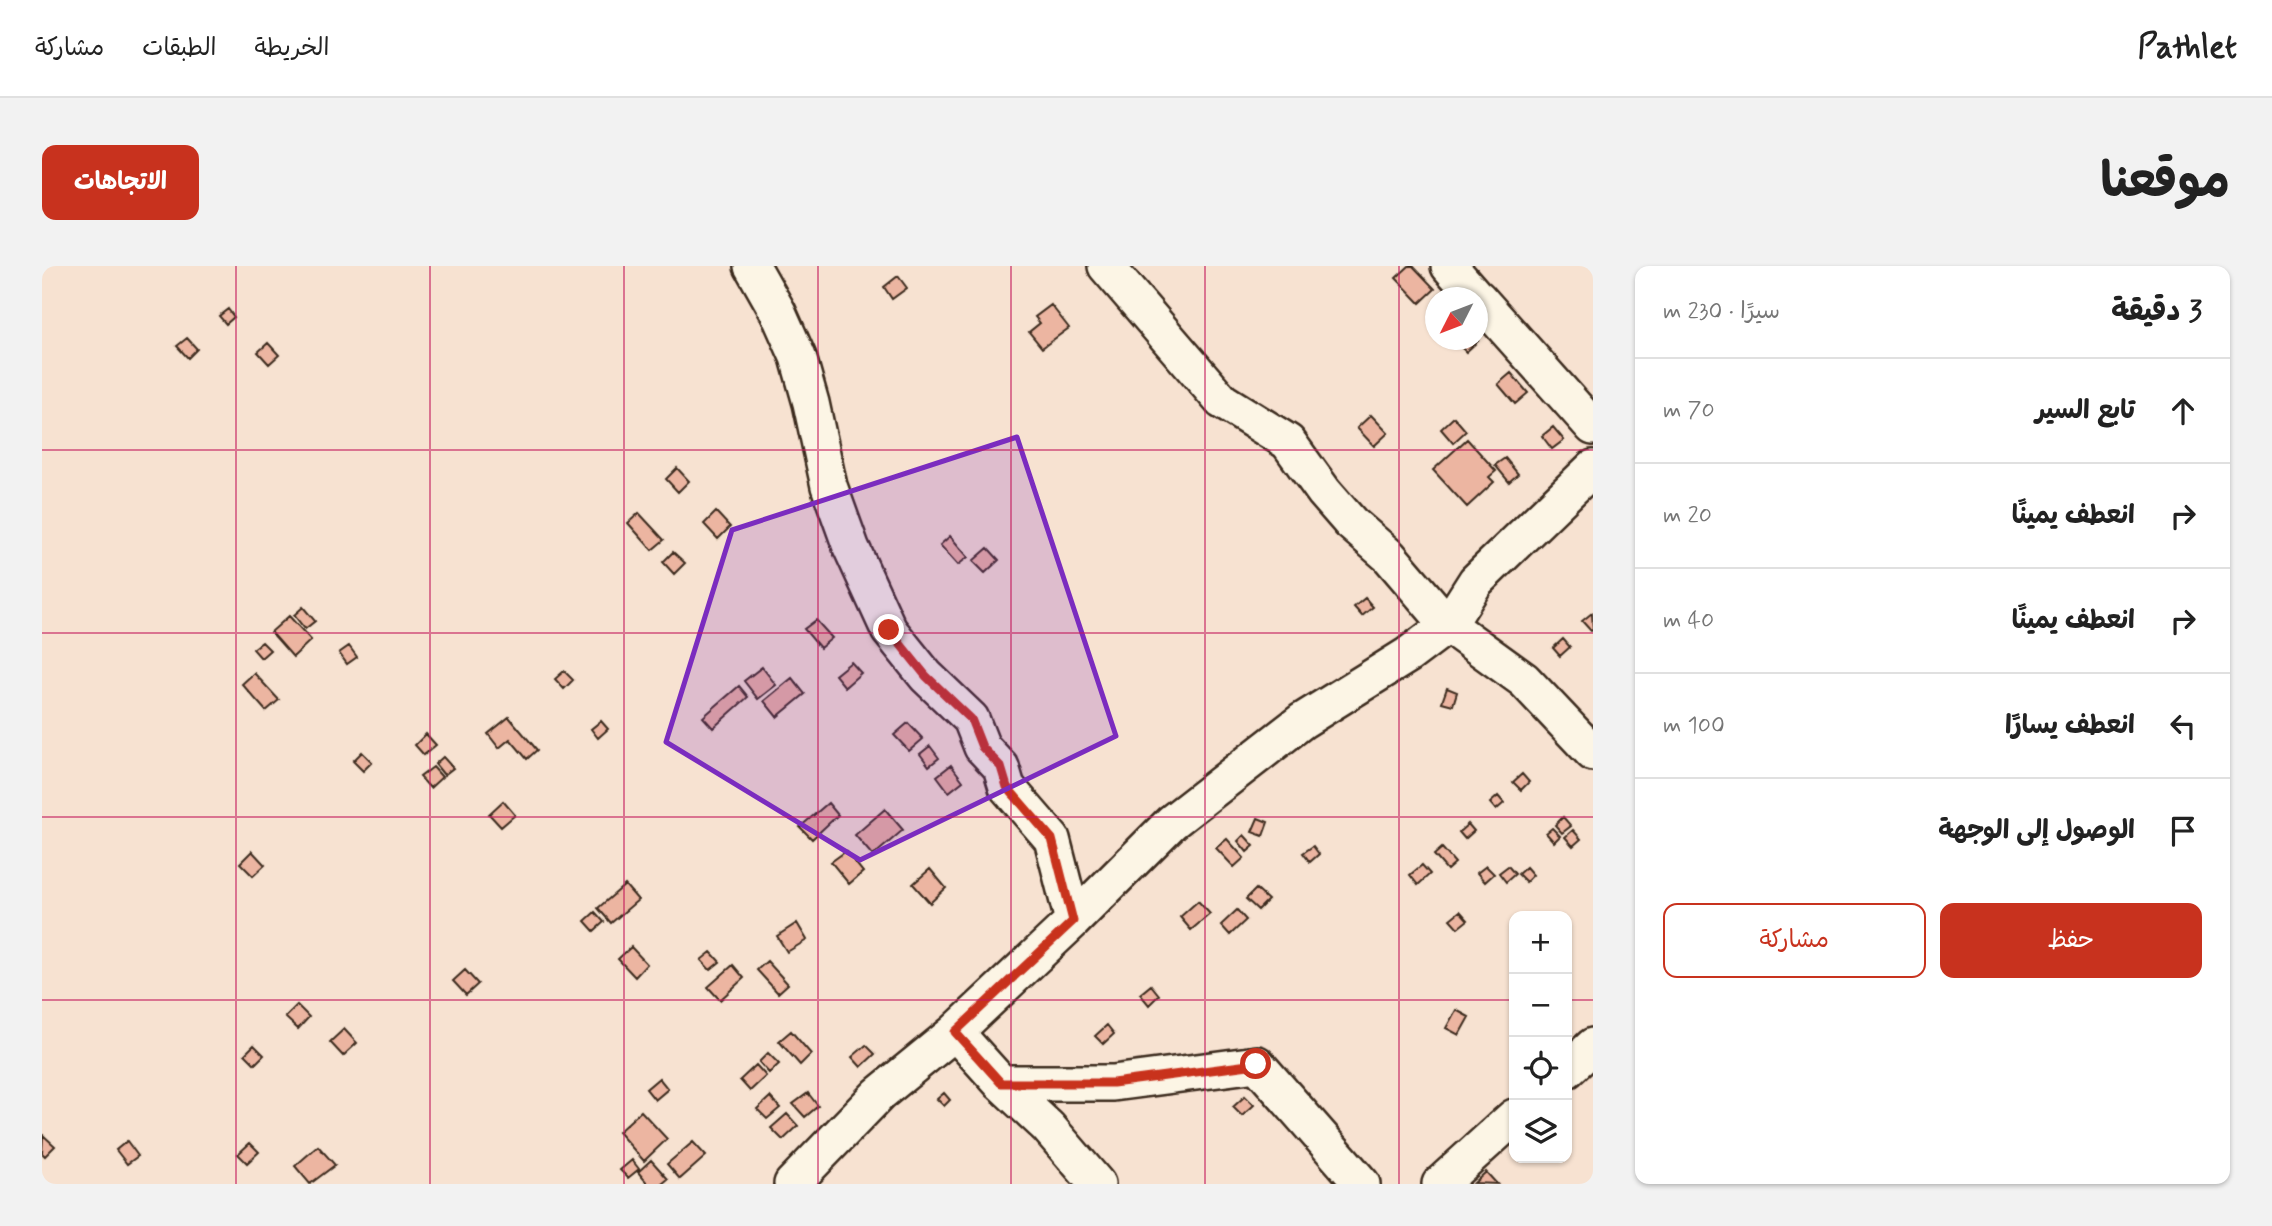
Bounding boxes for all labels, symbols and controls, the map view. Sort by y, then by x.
text: Pathlet [2137,26,2237,70]
text: مشاركة [35,33,104,64]
text: الطبقات [142,33,217,64]
text: الخريطة [255,33,329,64]
button: الاتجاهات [42,145,199,220]
text: موقعنا [2100,150,2230,215]
north arrow [1425,287,1488,350]
text: 3 دقيقة [2111,292,2202,331]
text: سيرًا · 230 m [1663,297,1780,327]
icon: ahead [2164,392,2202,430]
text: تابع السير [2035,394,2135,428]
text: 70 m [1663,396,1715,426]
icon: right [2164,497,2202,535]
text: انعطف يمينًا [2012,499,2135,533]
text: 20 m [1663,501,1712,531]
icon: right [2164,602,2202,640]
text: انعطف يمينًا [2012,604,2135,638]
text: 40 m [1663,606,1714,636]
route end [873,614,904,645]
icon: left [2164,707,2202,745]
text: انعطف يسارًا [2005,709,2135,743]
text: 100 m [1663,711,1725,741]
icon: arrive [2164,812,2202,850]
text: الوصول إلى الوجهة [1938,814,2135,848]
button: مشاركة [1663,903,1926,978]
button: حفظ [1940,903,2202,978]
map controls [1509,911,1572,1163]
button: + [1509,911,1572,974]
button: − [1509,974,1572,1037]
button: locate [1509,1037,1572,1100]
route start [1240,1048,1271,1079]
button: layers [1509,1100,1572,1163]

